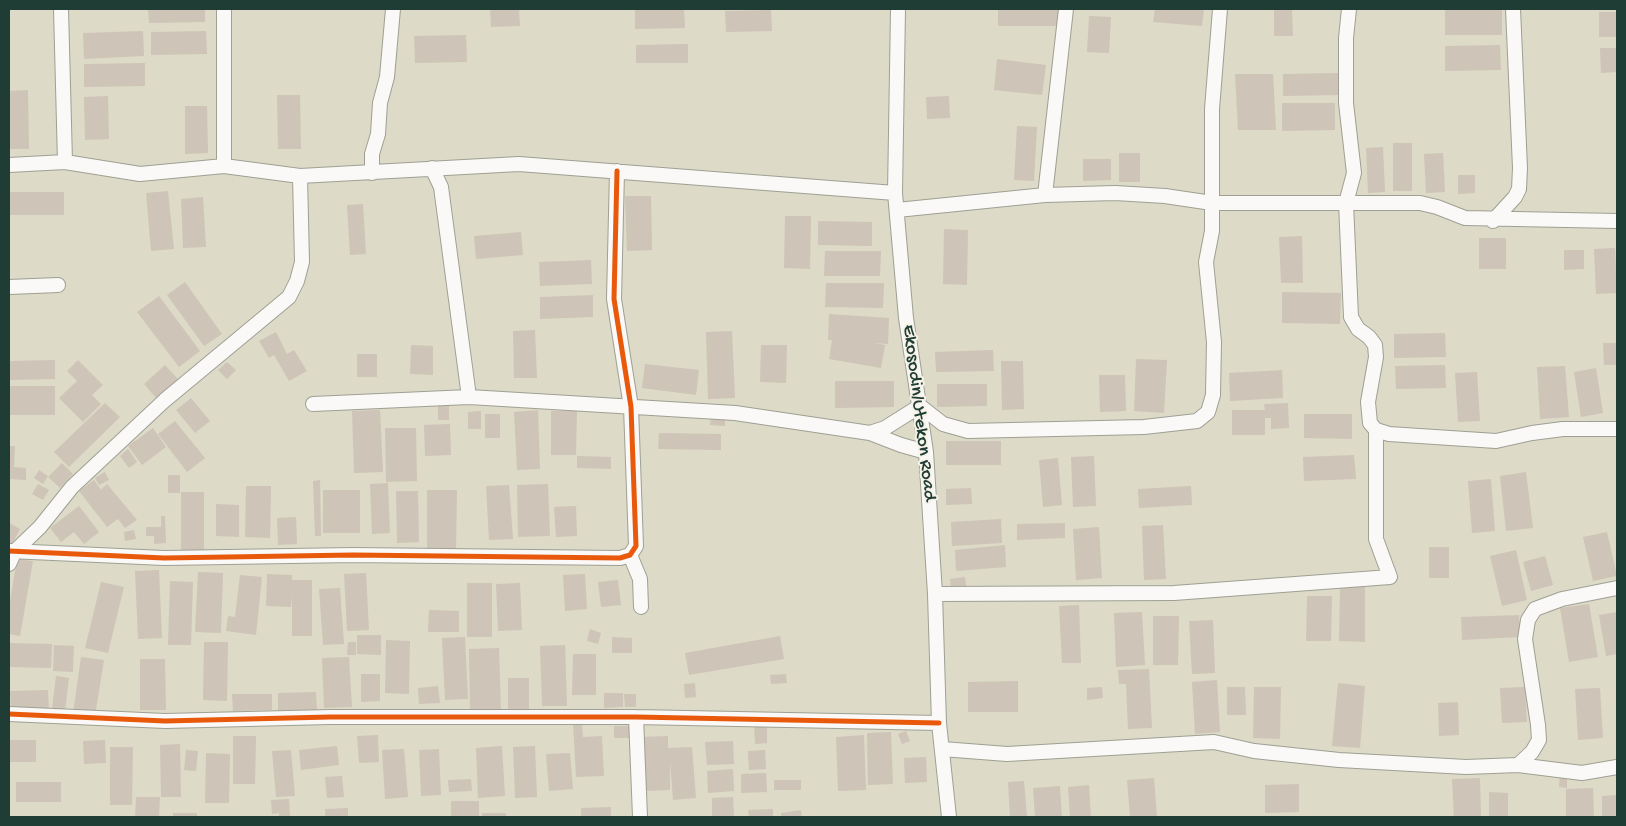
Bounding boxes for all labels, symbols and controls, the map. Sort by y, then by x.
street label: Ekosodin/Utekon Road [896,323,940,503]

